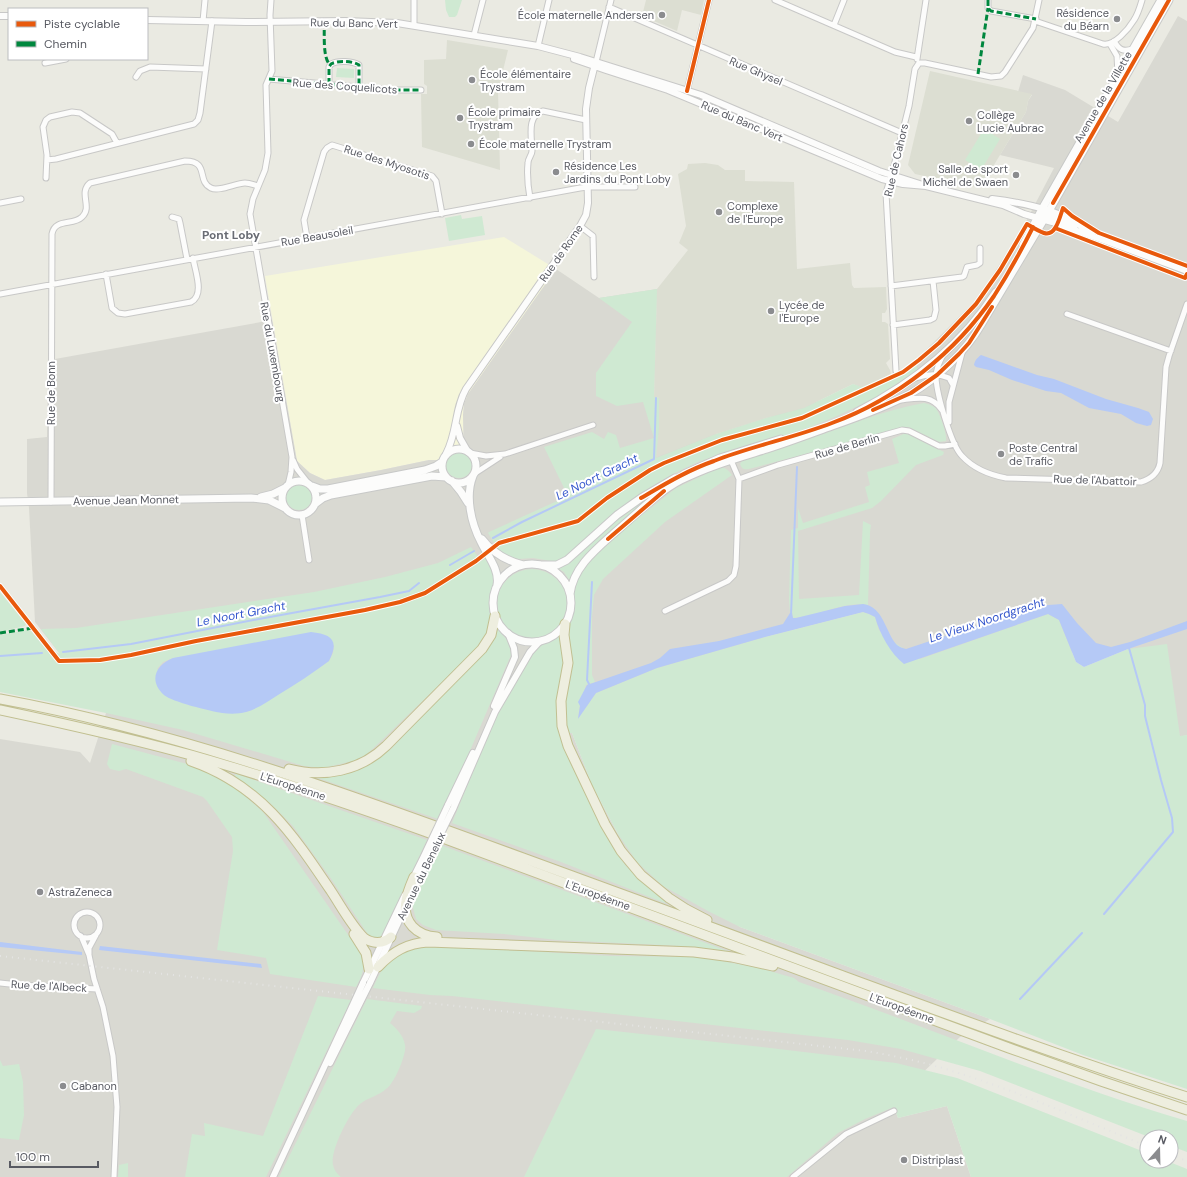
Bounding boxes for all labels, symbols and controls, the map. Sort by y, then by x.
place label: Résidence du Béarn [1056,6,1109,33]
legend [8,8,148,60]
place label: École maternelle Andersen [518,8,654,22]
marker: École maternelle Andersen [657,10,667,20]
marker: Résidence du Béarn [1112,14,1122,24]
street label: Rue du Banc Vert [310,15,398,31]
text: Piste cyclable [44,16,120,32]
text: Chemin [44,36,87,52]
street label: Avenue de la Villette [1071,49,1135,145]
street label: Rue Ghysel [727,54,785,88]
place label: École élémentaire Trystram [480,67,571,94]
street label: Rue des Coquelicots [292,75,398,97]
marker: École élémentaire Trystram [467,75,477,85]
street label: Rue du Banc Vert [699,97,785,145]
place label: École primaire Trystram [468,105,541,132]
place label: Collège Lucie Aubrac [977,108,1044,135]
marker: École primaire Trystram [455,113,465,123]
marker: Collège Lucie Aubrac [964,116,974,126]
street label: Rue de Cahors [881,122,911,198]
place label: École maternelle Trystram [479,137,611,151]
marker: École maternelle Trystram [466,139,476,149]
street label: Rue des Myosotis [342,142,432,182]
place label: Résidence Les Jardins du Pont Loby [564,159,671,186]
place label: Salle de sport Michel de Swaen [923,162,1008,189]
marker: Résidence Les Jardins du Pont Loby [551,167,561,177]
marker: Salle de sport Michel de Swaen [1011,170,1021,180]
place label: Complexe de l'Europe [727,199,783,226]
marker: Complexe de l'Europe [714,207,724,217]
street label: Rue de Rome [536,222,586,284]
street label: Rue Beausoleil [280,223,354,249]
district label: Pont Loby [202,227,261,243]
place label: Lycée de l'Europe [779,298,825,325]
street label: Rue du Luxembourg [257,301,289,403]
marker: Lycée de l'Europe [766,306,776,316]
street label: Rue de Bonn [44,361,58,425]
street label: Rue de Berlin [813,430,881,462]
place label: Poste Central de Trafic [1009,441,1077,468]
marker: Poste Central de Trafic [996,449,1006,459]
water label: Le Noort Gracht [553,450,641,504]
street label: Rue de l'Abattoir [1053,472,1137,488]
street label: Avenue Jean Monnet [73,492,179,508]
water label: Le Vieux Noordgracht [927,594,1047,646]
water label: Le Noort Gracht [195,597,287,630]
street label: L'Européenne [258,769,328,803]
street label: Avenue du Benelux [394,829,449,922]
street label: L'Européenne [564,877,632,913]
place label: AstraZeneca [48,885,112,899]
marker: AstraZeneca [35,887,45,897]
street label: Rue de l'Albeck [11,977,88,995]
street label: L'Européenne [868,990,936,1026]
place label: Cabanon [71,1079,117,1093]
marker: Cabanon [58,1081,68,1091]
north arrow [1139,1129,1179,1169]
text: N [1156,1132,1169,1148]
scale bar [10,1143,98,1169]
text: 100 m [16,1149,50,1165]
place label: Distriplast [912,1153,963,1167]
marker: Distriplast [899,1155,909,1165]

